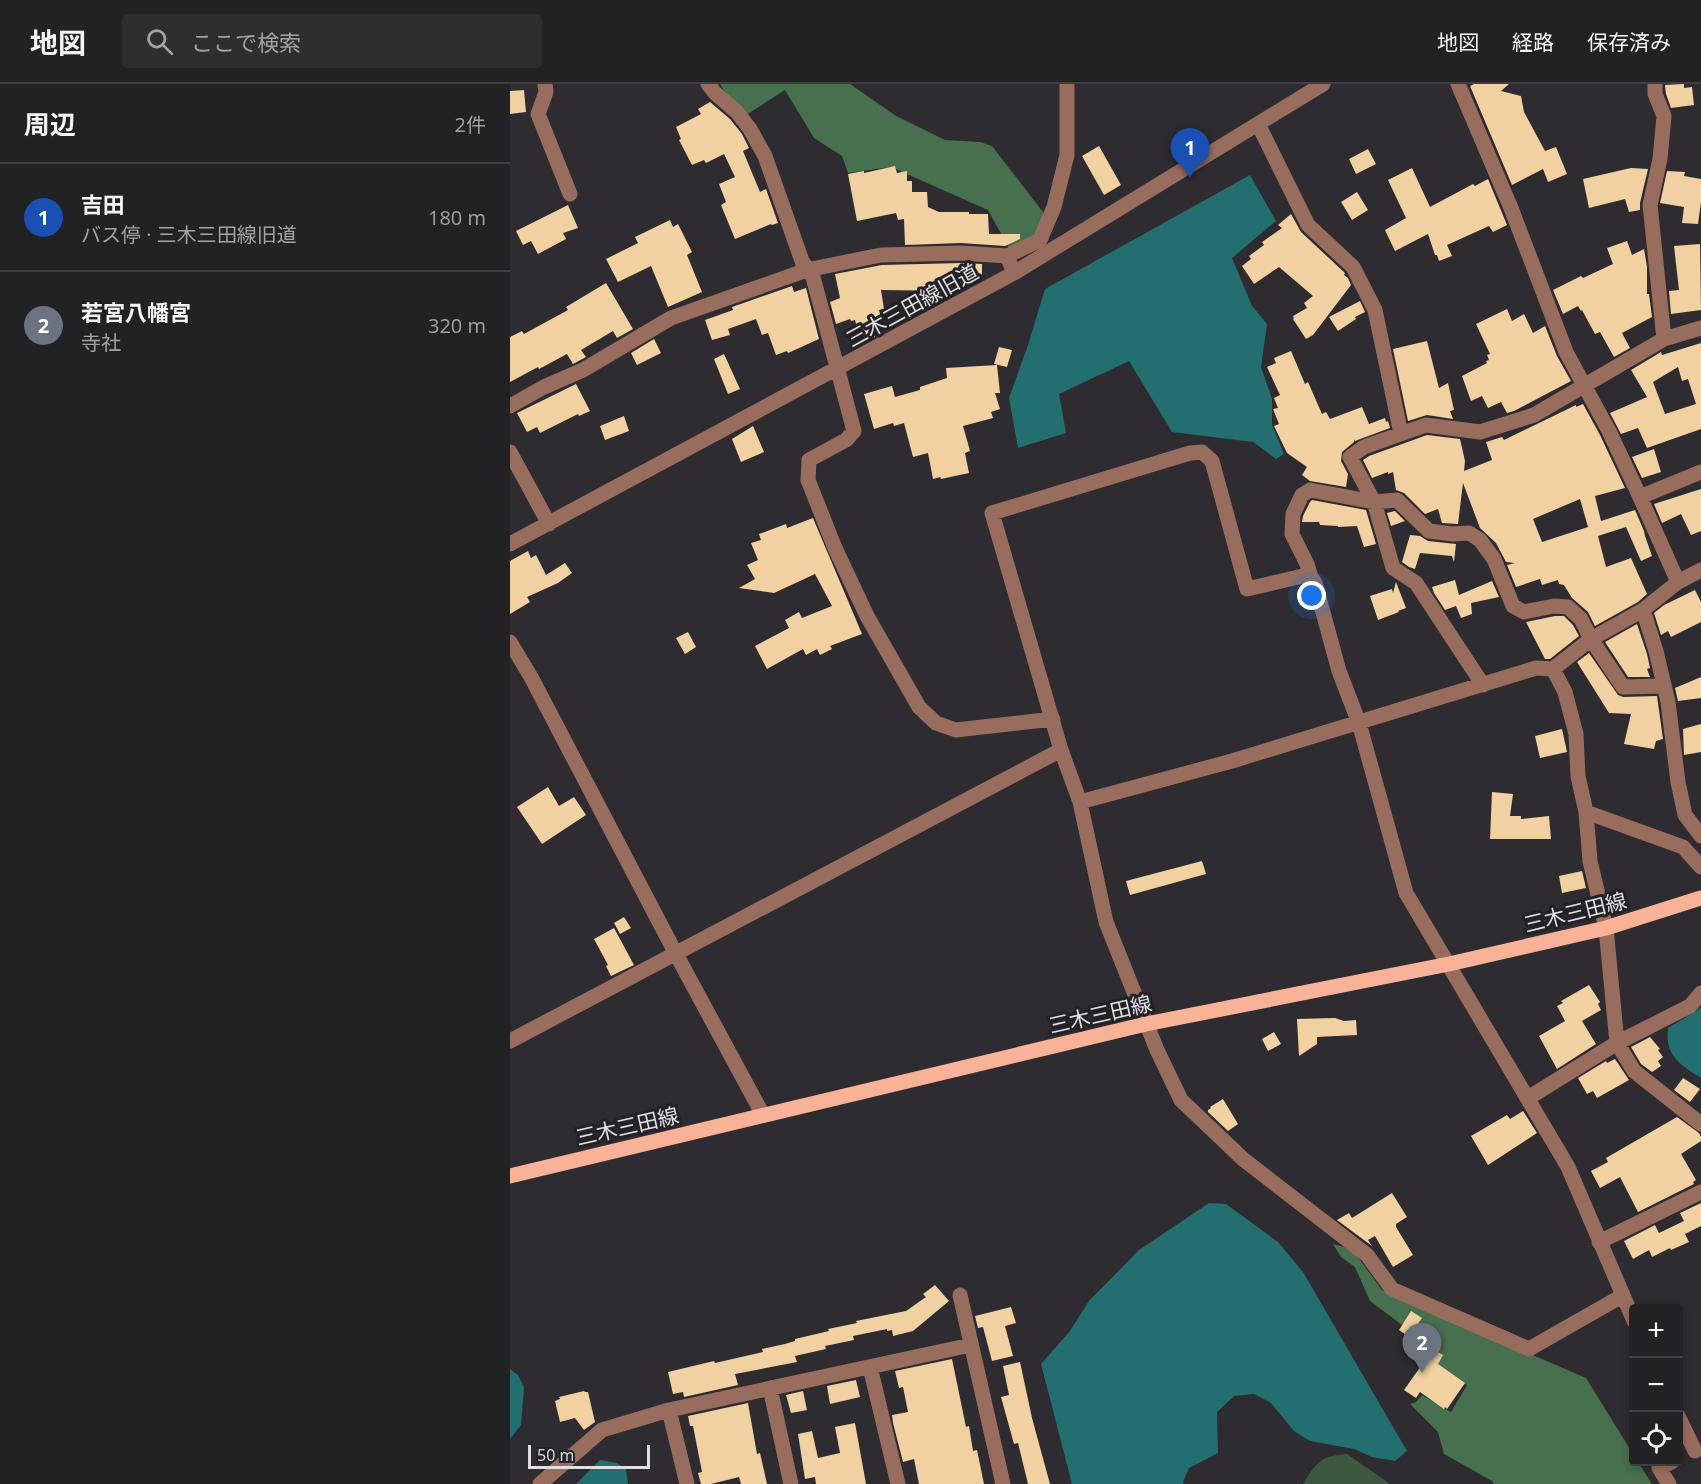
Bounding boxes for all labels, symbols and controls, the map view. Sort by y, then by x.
search box [122,14,542,68]
text: 地図 [30,23,86,61]
icon: search [143,25,176,58]
text: ここで検索 [191,27,301,57]
text: 地図 [1437,28,1479,56]
text: 経路 [1512,28,1554,56]
text: 保存済み [1587,28,1671,56]
text: 周辺 [24,106,76,142]
text: 2件 [455,111,486,138]
pin: 1 [1170,128,1210,178]
text: 吉田 [81,189,125,219]
text: 1 [38,204,49,231]
text: 180 m [428,204,486,231]
text: バス停 · 三木三田線旧道 [81,221,297,248]
street label: 三木三田線旧道 [841,257,983,353]
text: 若宮八幡宮 [81,297,191,327]
text: 2 [38,312,49,339]
text: 320 m [428,312,486,339]
text: 寺社 [81,329,121,356]
your location [1297,581,1326,610]
street label: 三木三田線 [1521,886,1629,938]
street label: 三木三田線 [1046,989,1154,1039]
street label: 三木三田線 [573,1101,681,1151]
map controls [1629,1304,1683,1466]
button: + [1629,1304,1683,1358]
pin: 2 [1402,1324,1442,1373]
button: − [1629,1358,1683,1412]
button: locate [1629,1412,1683,1466]
scale bar [528,1442,650,1470]
text: 50 m [537,1444,574,1466]

